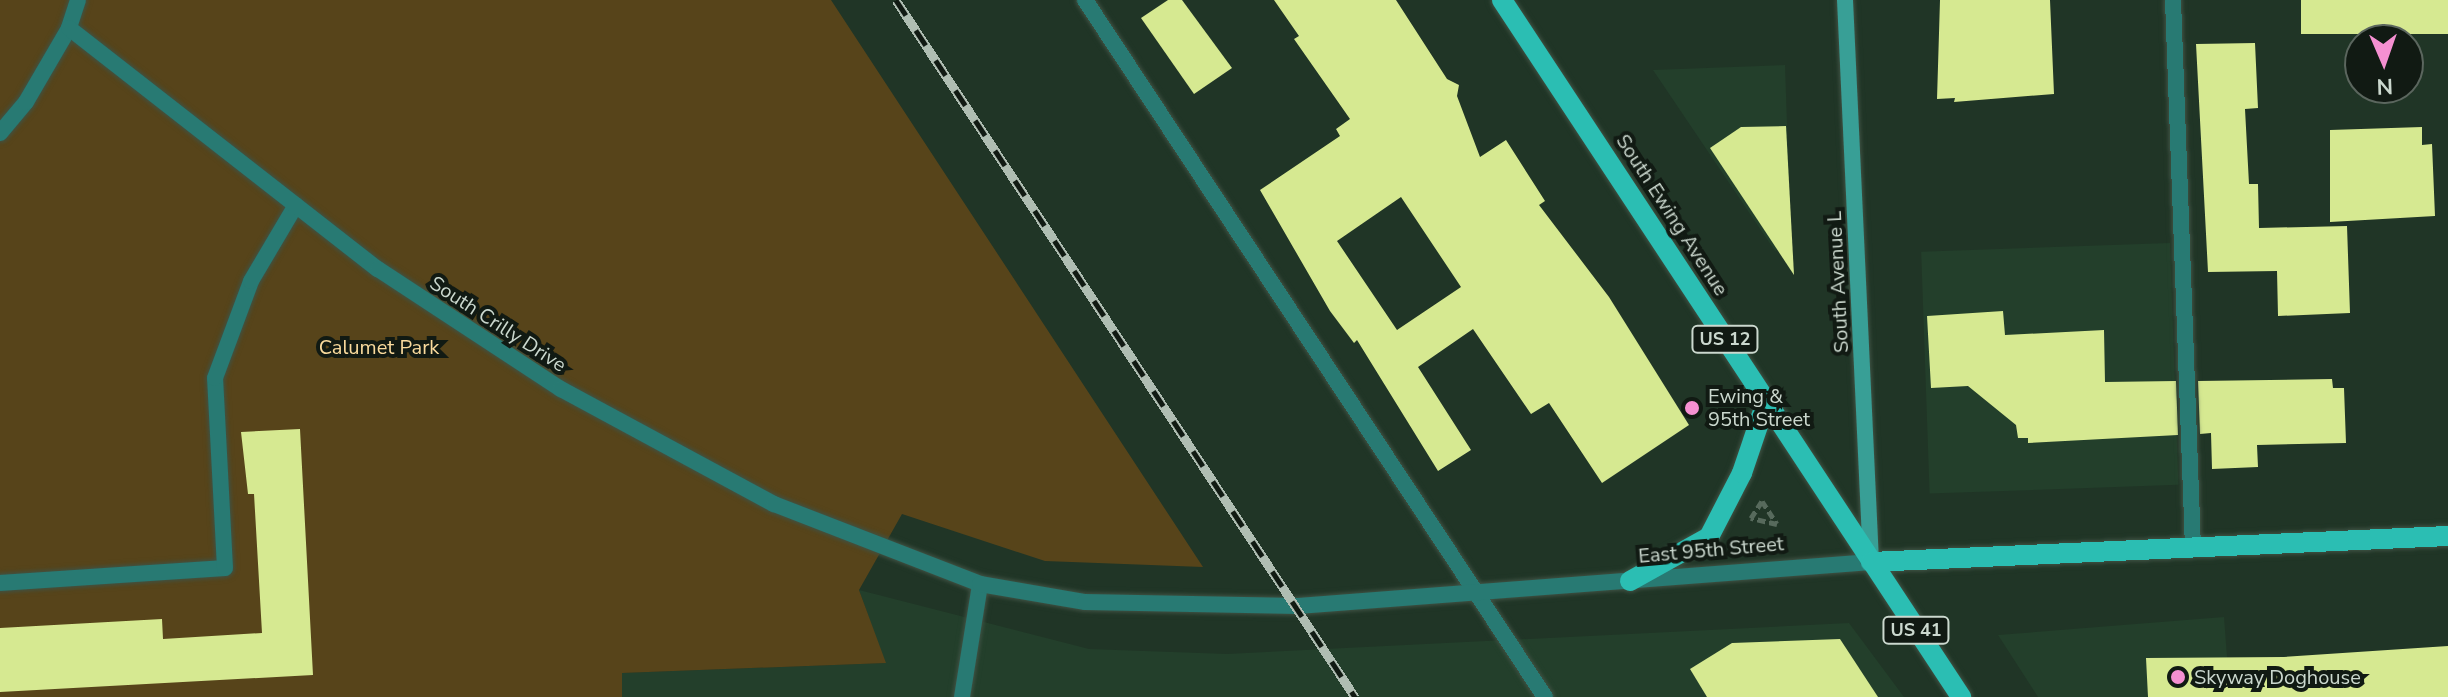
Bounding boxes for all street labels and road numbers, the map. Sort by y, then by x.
street label: South Ewing Avenue [1611,130,1733,300]
street label: South Avenue L [1822,210,1854,354]
street label: South Crilly Drive [425,271,571,377]
road number: US 12 [1691,325,1759,353]
street label: East 95th Street [1637,532,1785,568]
road number: US 41 [1882,616,1950,644]

